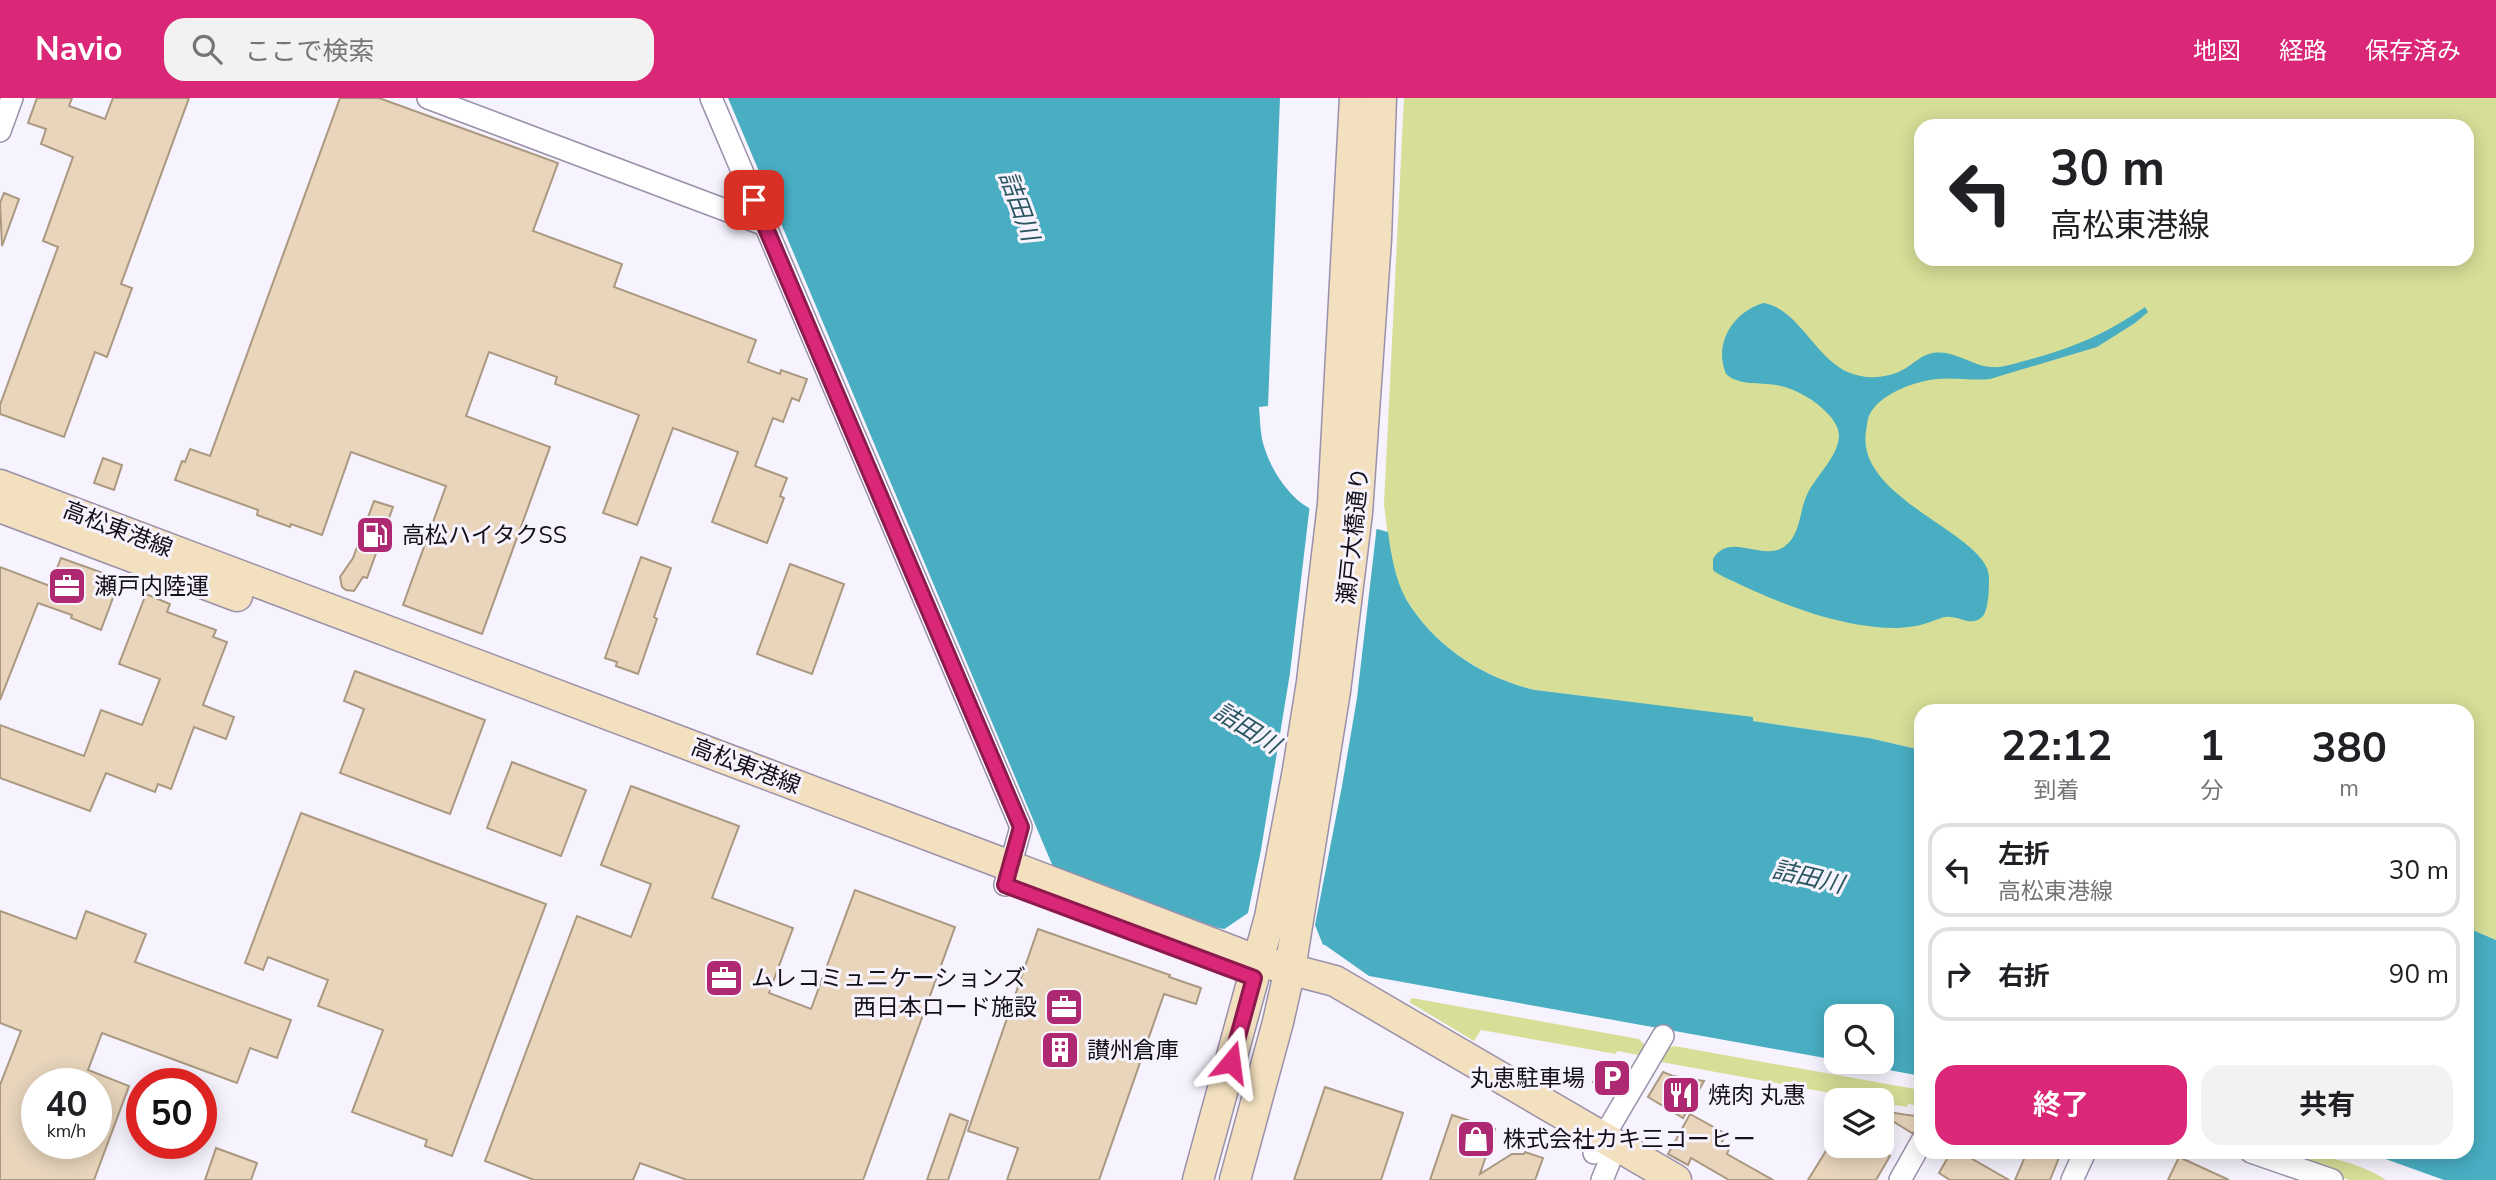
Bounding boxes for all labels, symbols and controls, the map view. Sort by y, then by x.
search box [164,18,654,81]
text: Navio [35,27,122,72]
icon: search [188,30,226,68]
text: ここで検索 [244,34,374,69]
text: 地図 [2193,35,2241,67]
text: 経路 [2279,35,2327,67]
text: 保存済み [2365,35,2461,67]
text: 30 m [2050,135,2165,202]
icon: left [1935,147,2026,238]
water label: 詰田川 [992,167,1047,248]
pin [724,170,784,230]
icon: arrive [735,181,773,219]
text: 高松東港線 [2050,204,2210,247]
street label: 瀬戸大橋通り [1331,466,1376,606]
street label: 高松東港線 [59,494,177,565]
fuel station icon: 高松ハイタクSS [354,514,396,556]
place label: 高松ハイタクSS [402,520,567,551]
office icon: 瀬戸内陸運 [46,565,88,607]
place label: 瀬戸内陸運 [94,571,209,602]
water label: 詰田川 [1208,695,1289,762]
text: 22:12 [2001,718,2112,775]
text: 1 [2199,718,2224,775]
text: 380 [2311,720,2387,777]
street label: 高松東港線 [687,731,805,802]
text: m [2339,773,2359,804]
text: 到着 [2034,775,2080,806]
text: 分 [2200,775,2223,806]
text: 左折 [1998,837,2050,872]
icon: left [1939,851,1977,889]
water label: 詰田川 [1769,853,1850,901]
text: 30 m [2389,853,2449,888]
text: 高松東港線 [1998,876,2113,907]
icon: right [1939,955,1977,993]
office icon: ムレコミュニケーションズ [703,957,745,999]
text: 90 m [2389,957,2449,992]
text: 右折 [1998,959,2050,994]
place label: ムレコミュニケーションズ [751,963,1026,994]
office icon: 西日本ロード施設 [1043,986,1085,1028]
place label: 西日本ロード施設 [853,992,1037,1023]
map controls [1824,1004,1894,1158]
button: search [1824,1004,1894,1074]
position arrow [1194,1025,1268,1099]
building icon: 讃州倉庫 [1039,1029,1081,1071]
place label: 讃州倉庫 [1087,1035,1179,1066]
parking icon: 丸恵駐車場 [1591,1057,1633,1099]
place label: 丸恵駐車場 [1470,1063,1585,1094]
button: 終了 [1935,1065,2187,1145]
button: 共有 [2201,1065,2453,1145]
speed limit sign: 50 [126,1068,217,1159]
restaurant icon: 焼肉 丸惠 [1660,1074,1702,1116]
place label: 焼肉 丸惠 [1708,1080,1806,1111]
text: 40 [45,1081,88,1128]
button: layers [1824,1088,1894,1158]
shop icon: 株式会社カキ三コーヒー [1455,1118,1497,1160]
text: km/h [47,1119,86,1143]
place label: 株式会社カキ三コーヒー [1503,1124,1756,1155]

